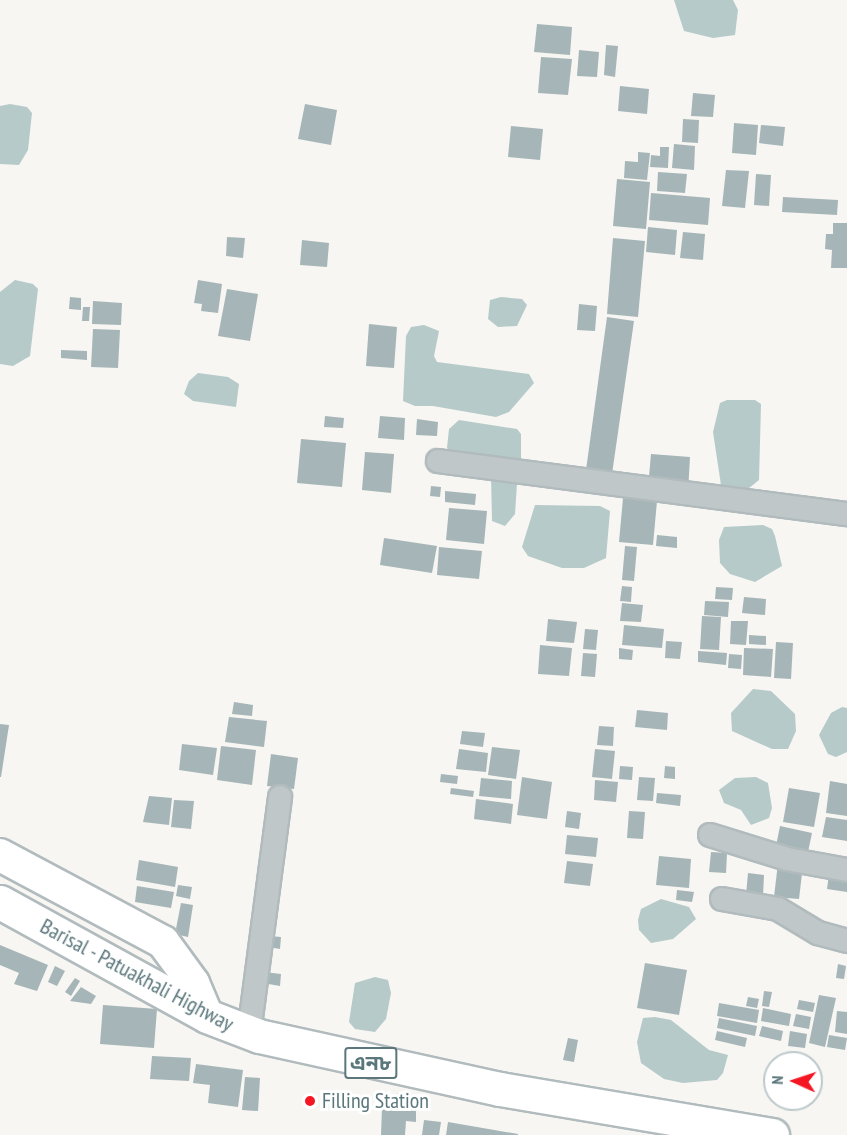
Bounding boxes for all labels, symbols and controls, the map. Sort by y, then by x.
street label: Barisal - Patuakhali Highway [35,912,239,1038]
road number: এন৮ [344,1045,398,1081]
north arrow [763,1051,823,1111]
text: N [767,1075,787,1085]
place label: Filling Station [322,1088,429,1114]
marker: Filling Station [303,1094,317,1108]

